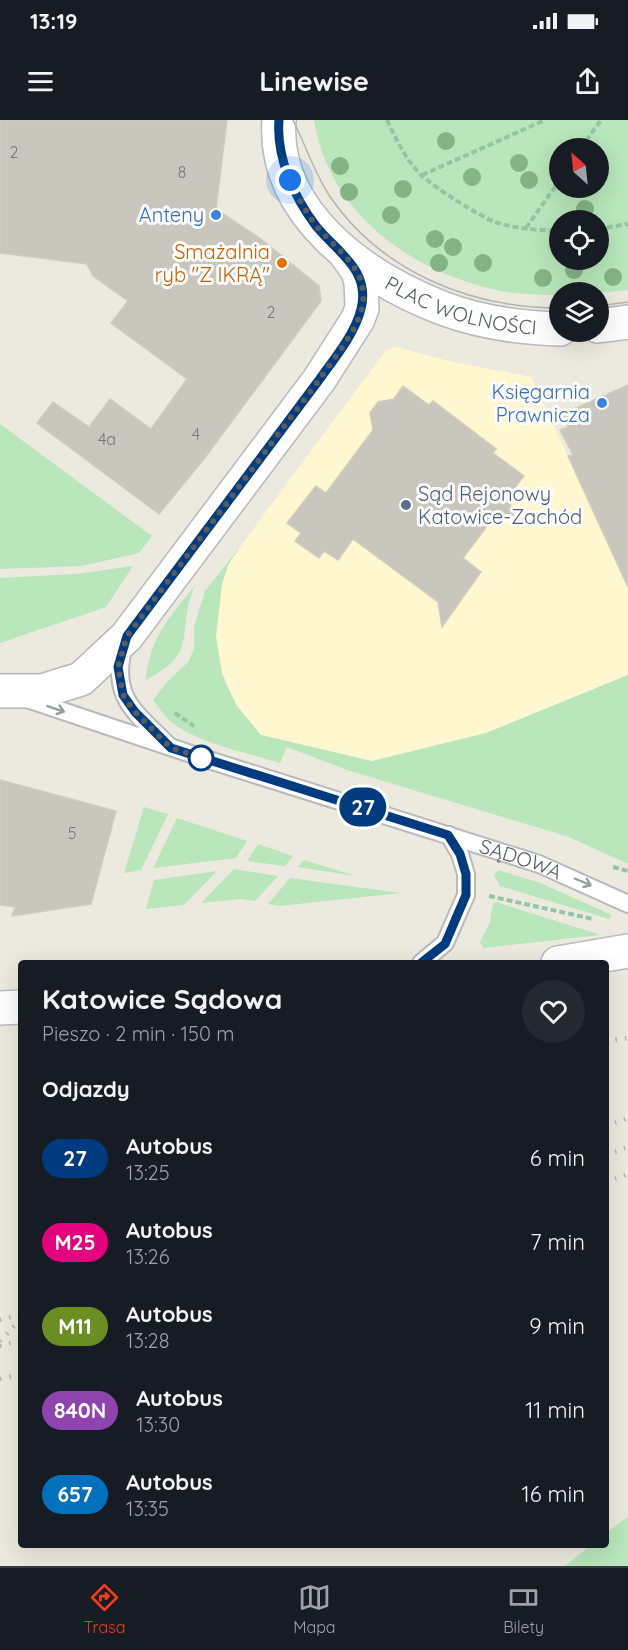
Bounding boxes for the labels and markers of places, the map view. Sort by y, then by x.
place label: Anteny [139,202,204,227]
marker: Anteny [209,208,223,222]
place label: Smażalnia ryb "Z IKRĄ" [155,239,270,287]
marker: Smażalnia ryb "Z IKRĄ" [275,256,289,270]
place label: Księgarnia Prawnicza [492,379,590,427]
marker: Księgarnia Prawnicza [595,396,609,410]
place label: Sąd Rejonowy Katowice-Zachód [418,481,582,529]
marker: Sąd Rejonowy Katowice-Zachód [399,498,413,512]
unlabelled marker [188,745,214,771]

